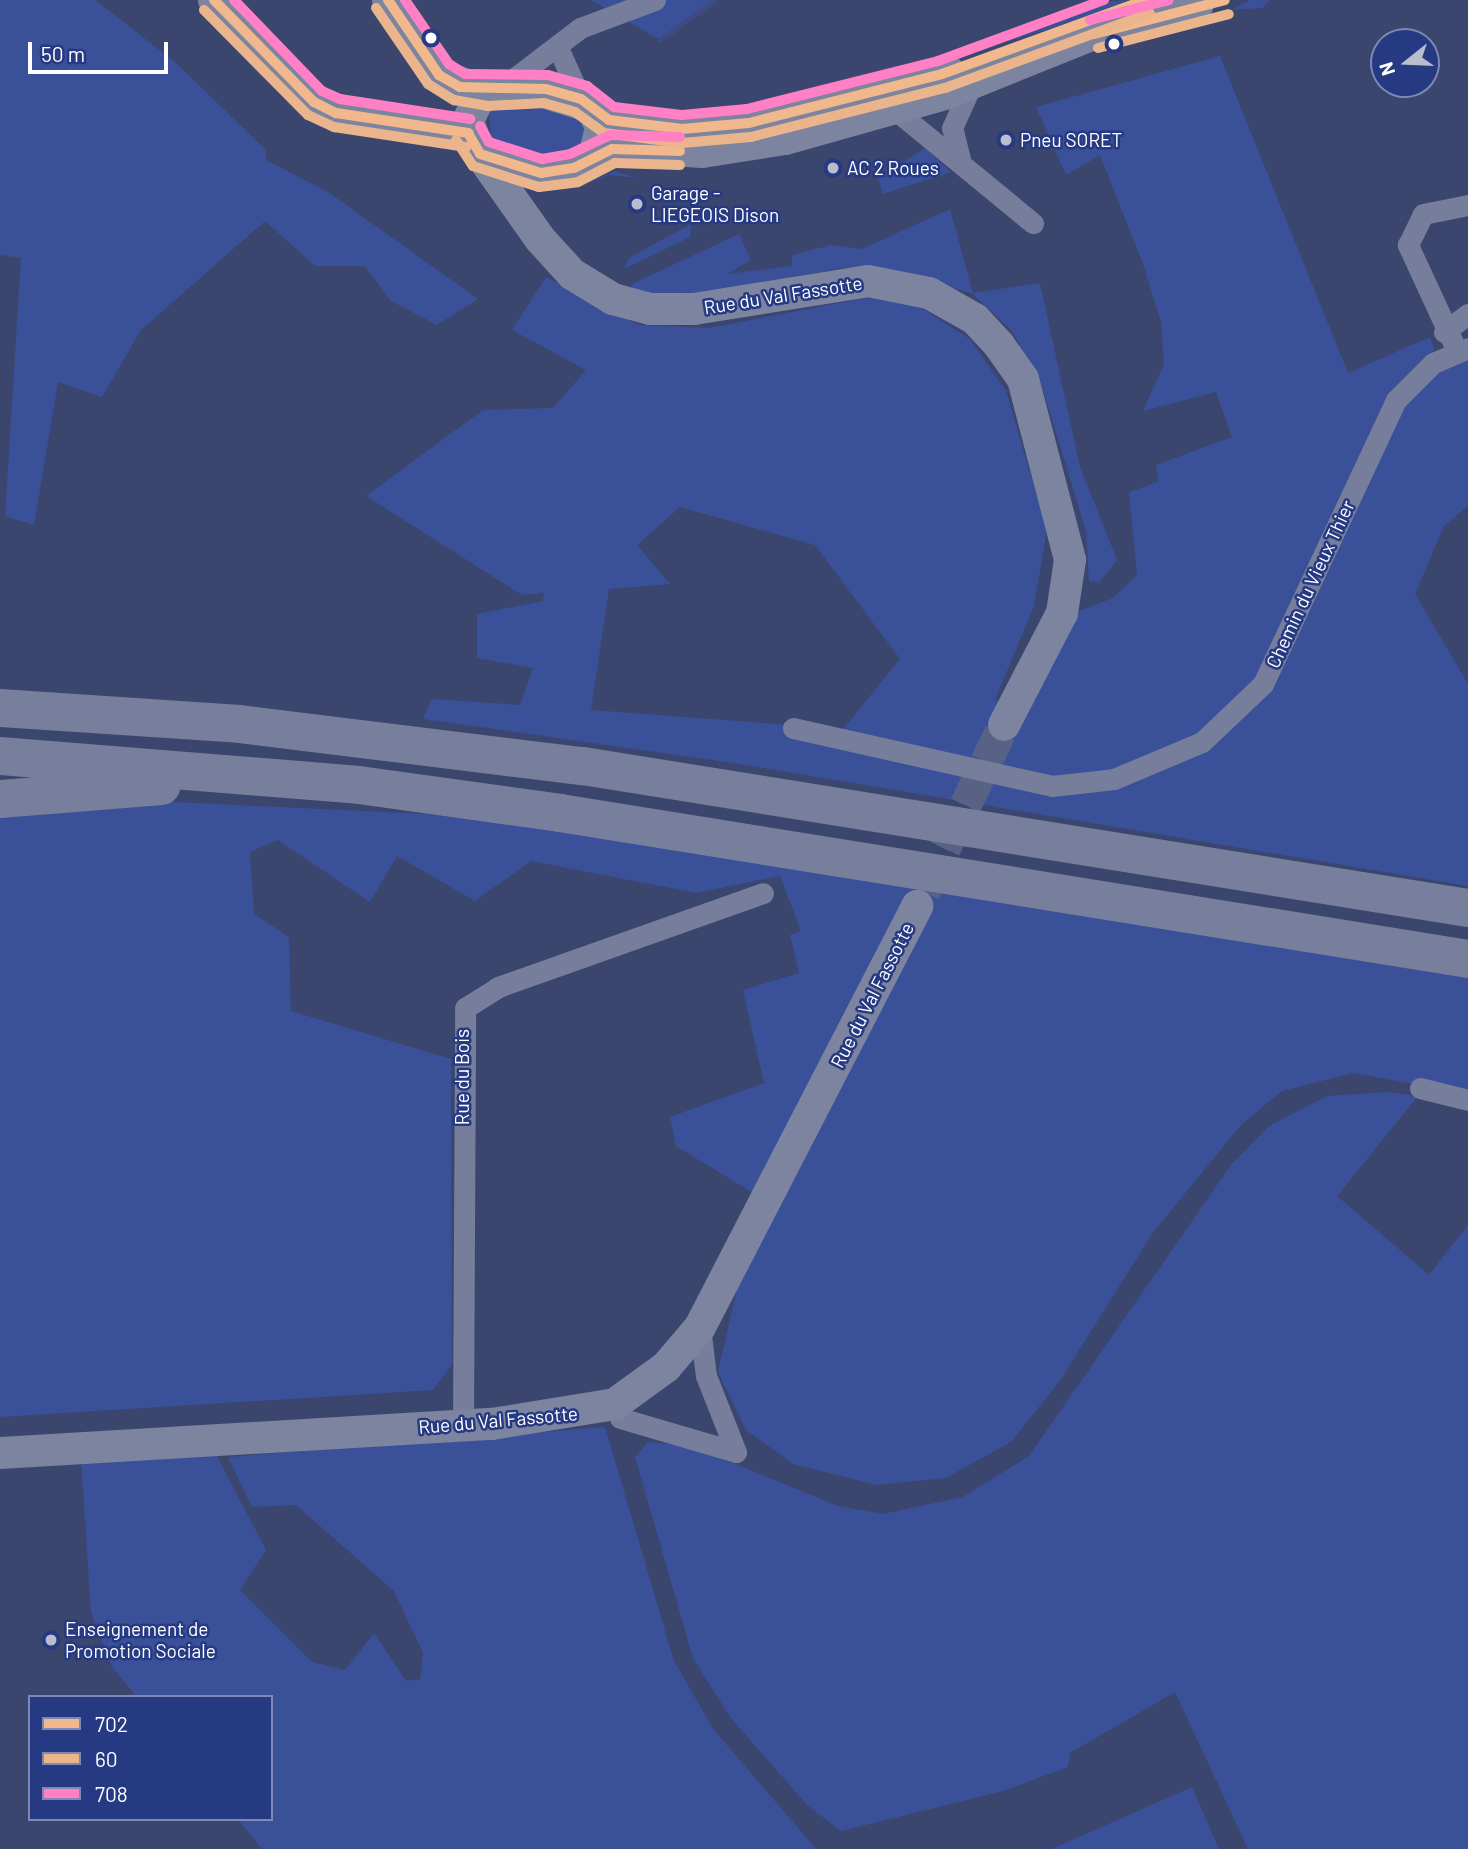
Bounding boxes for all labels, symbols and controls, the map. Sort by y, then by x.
scale bar [32,28,172,72]
north arrow [1370,28,1440,98]
unlabelled marker [424,31,438,45]
unlabelled marker [1107,37,1121,51]
text: 50 m [41,41,85,66]
text: N [1374,59,1399,79]
place label: Pneu SORET [1020,129,1122,151]
marker: Pneu SORET [998,132,1014,148]
place label: AC 2 Roues [847,157,939,179]
marker: AC 2 Roues [825,160,841,176]
place label: Garage - LIEGEOIS Dison [651,182,779,226]
marker: Garage - LIEGEOIS Dison [629,196,645,212]
street label: Rue du Val Fassotte [702,271,864,319]
street label: Chemin du Vieux Thier [1261,496,1359,672]
street label: Rue du Val Fassotte [826,919,918,1071]
street label: Rue du Bois [451,1029,473,1125]
street label: Rue du Val Fassotte [417,1402,579,1438]
place label: Enseignement de Promotion Sociale [65,1618,216,1662]
marker: Enseignement de Promotion Sociale [43,1632,59,1648]
legend [28,1695,273,1821]
text: 702 [95,1711,128,1736]
text: 60 [95,1746,118,1771]
text: 708 [95,1781,128,1806]

